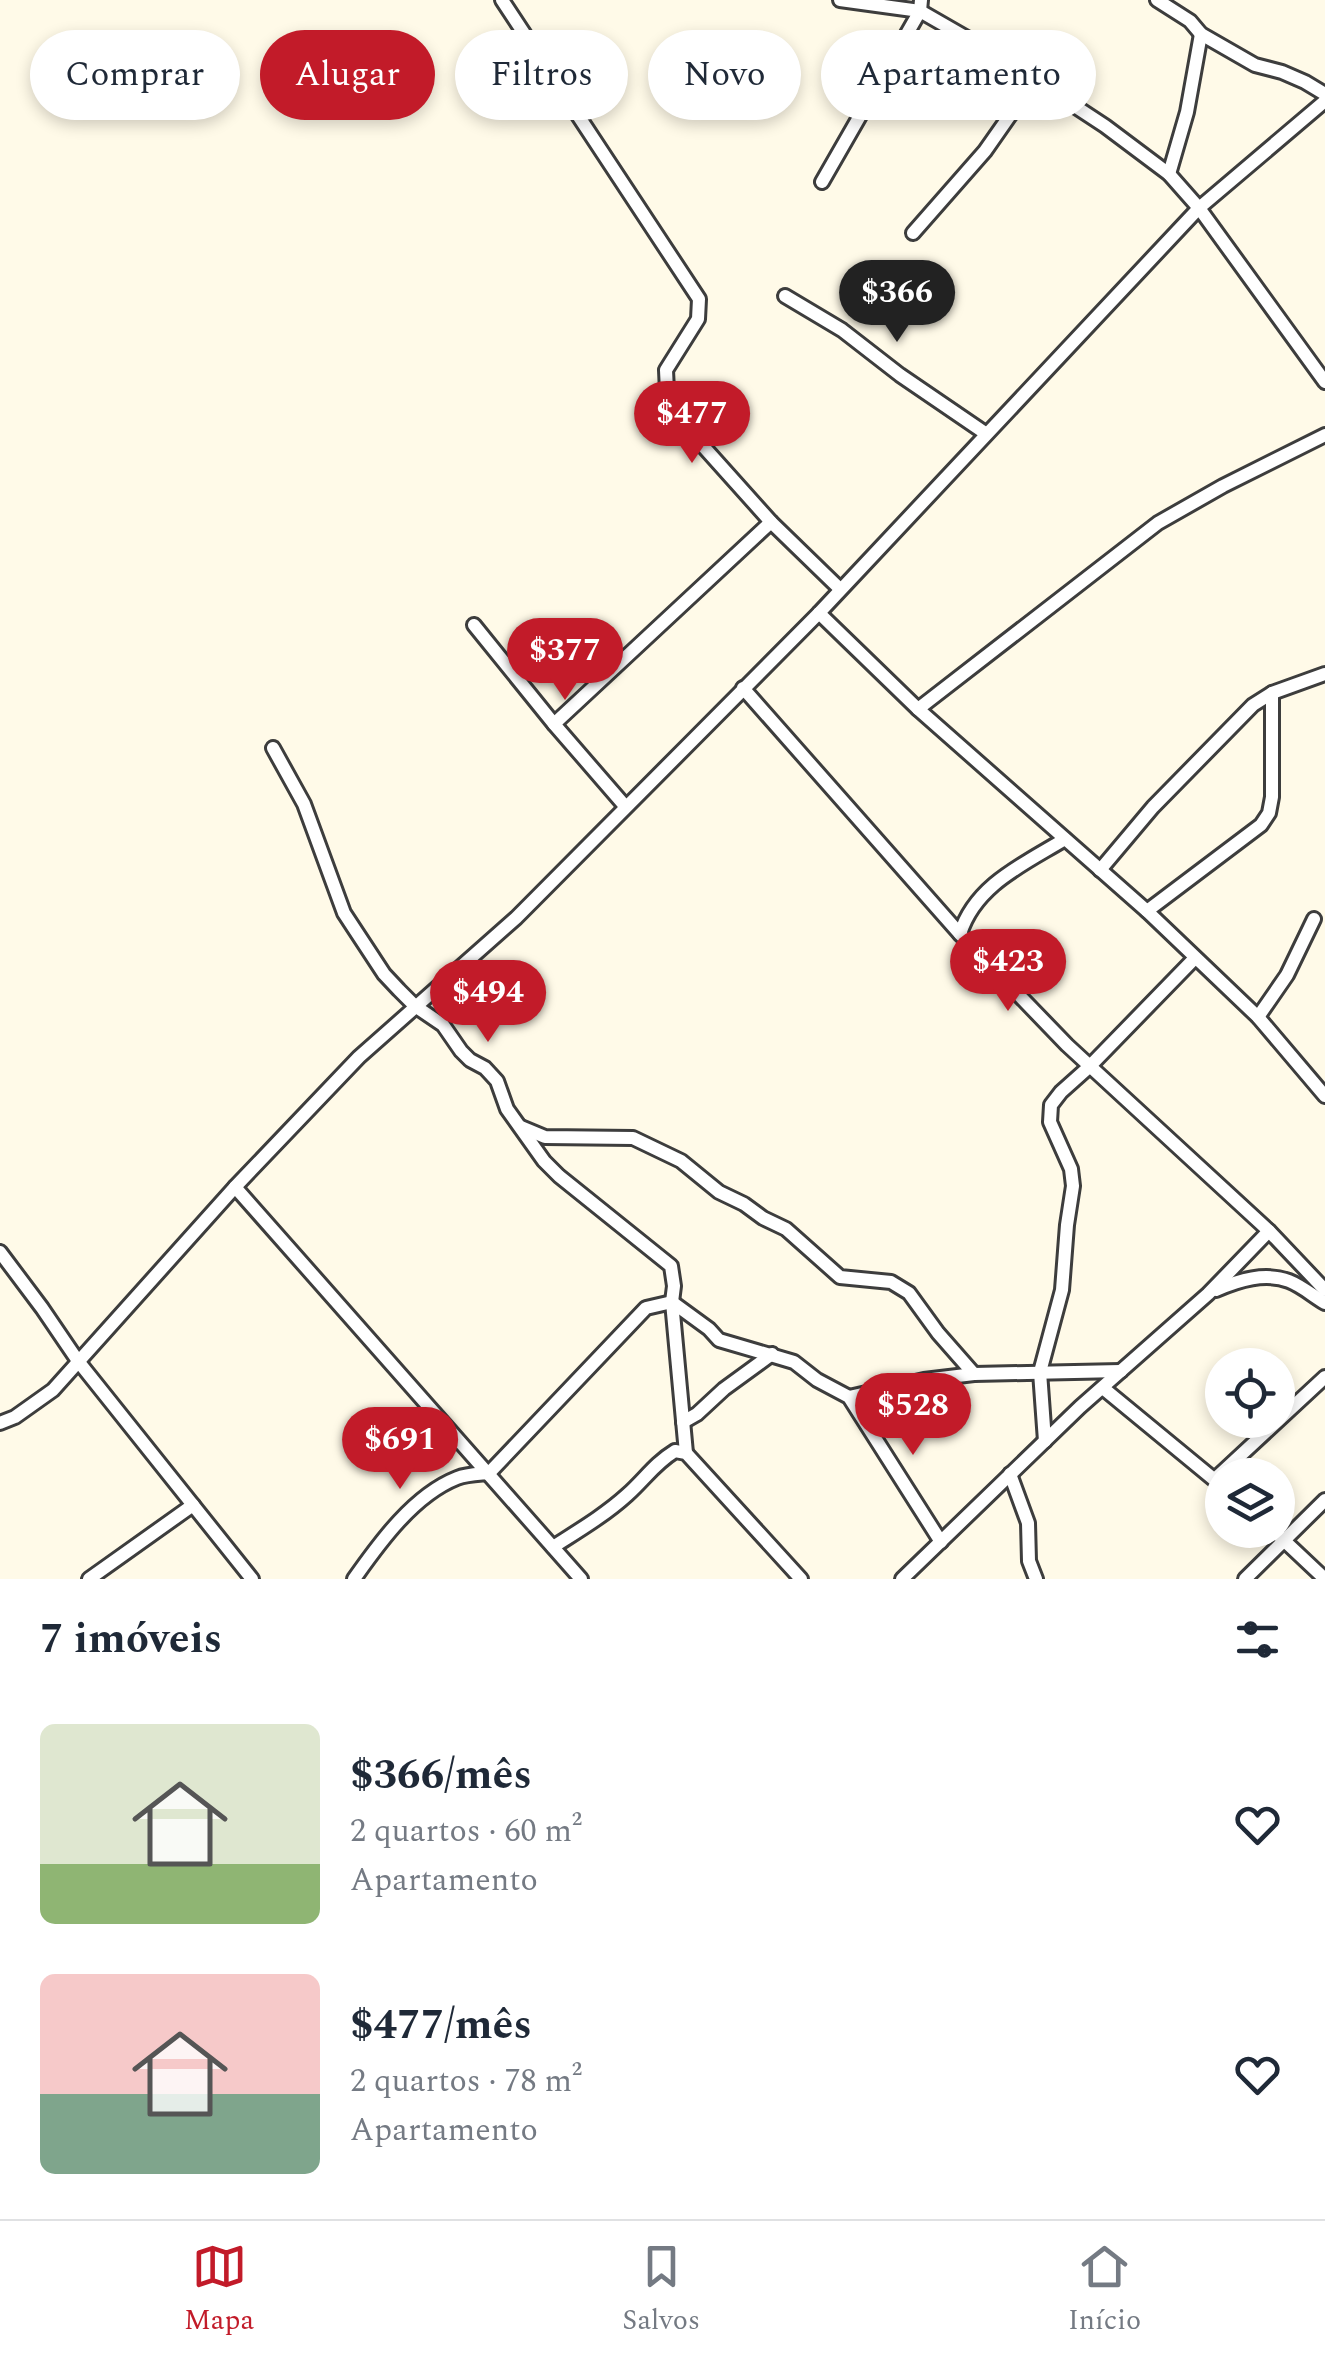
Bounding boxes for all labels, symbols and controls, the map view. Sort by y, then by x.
chip: Comprar [30,30,240,120]
chip: Alugar [260,30,435,120]
chip: Filtros [455,30,628,120]
chip: Novo [648,30,801,120]
chip: Apartamento [821,30,1096,120]
pin: $366 [838,260,956,345]
text: $366 [861,268,933,317]
pin: $477 [633,381,751,466]
text: $477 [656,389,728,438]
pin: $377 [506,618,624,703]
text: $377 [529,626,601,675]
pin: $423 [949,929,1067,1014]
text: $423 [972,937,1044,986]
pin: $494 [429,960,547,1045]
text: $494 [452,968,524,1017]
map controls [1205,1348,1295,1548]
button: locate [1205,1348,1295,1438]
pin: $528 [854,1373,972,1458]
text: $528 [877,1381,949,1430]
pin: $691 [341,1407,459,1492]
text: $691 [364,1415,436,1464]
button: layers [1205,1458,1295,1548]
text: 7 imóveis [40,1608,222,1671]
icon: filters [1230,1612,1285,1667]
text: $366/mês [350,1744,532,1807]
icon: home [120,1764,240,1884]
icon: heart [1230,1797,1285,1852]
text: 2 quartos · 60 m² [350,1807,582,1856]
text: Apartamento [350,1856,538,1905]
text: $477/mês [350,1994,532,2057]
icon: home [120,2014,240,2134]
icon: heart [1230,2047,1285,2102]
text: 2 quartos · 78 m² [350,2057,582,2106]
text: Apartamento [350,2106,538,2155]
tab: Mapa [184,2239,254,2342]
tab: Salvos [622,2239,700,2342]
tab: Início [1068,2239,1141,2342]

